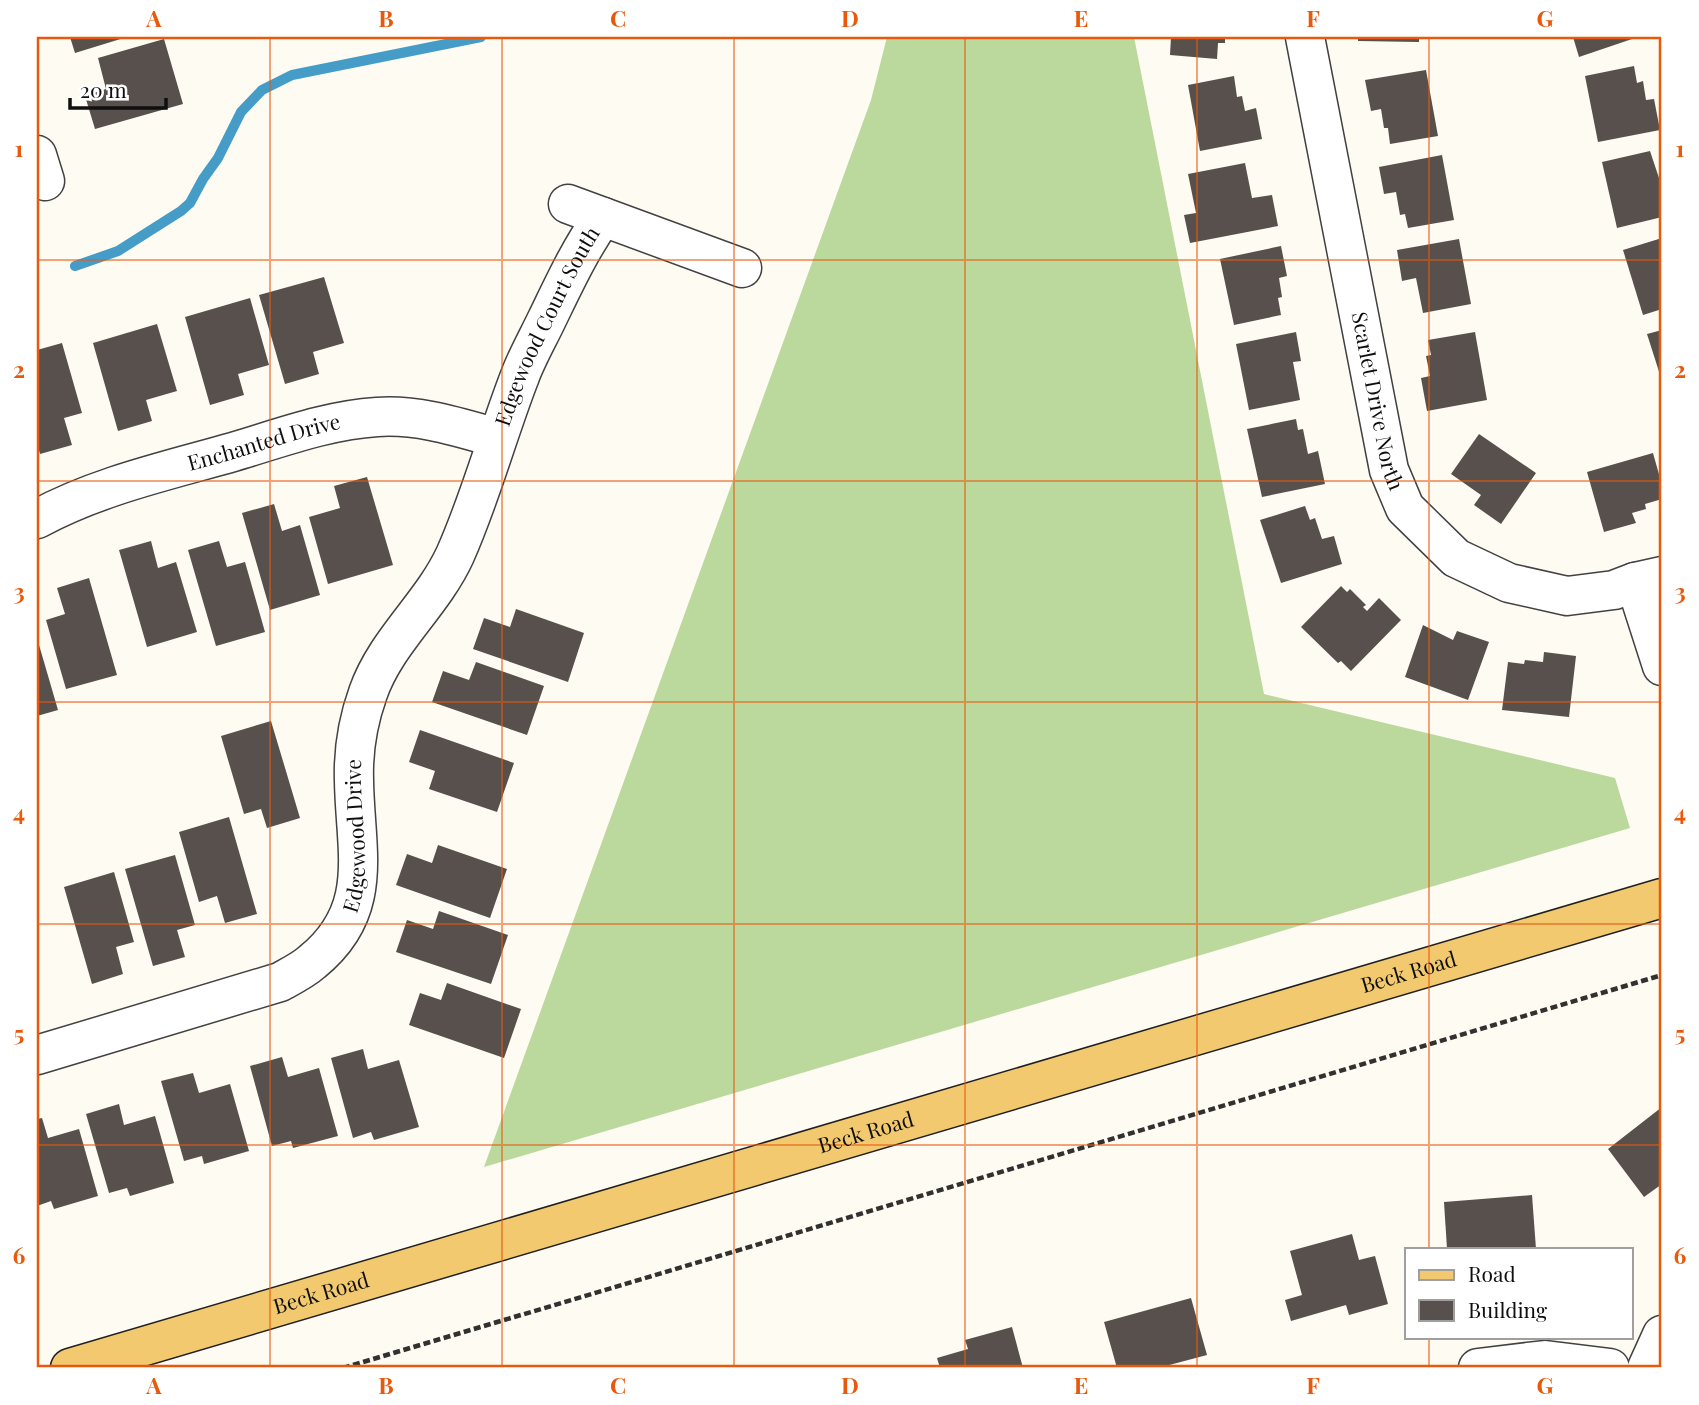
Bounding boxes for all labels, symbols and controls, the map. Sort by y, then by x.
text: A [145,2,162,33]
text: B [378,2,394,33]
text: C [610,2,626,33]
text: D [841,2,859,33]
text: E [1074,2,1088,33]
text: F [1306,2,1320,33]
text: G [1537,2,1554,33]
scale bar [70,66,166,110]
text: 20 m [80,75,127,103]
text: 1 [15,132,24,163]
text: 1 [1676,132,1685,163]
street label: Edgewood Court South [487,220,605,429]
street label: Scarlet Drive North [1347,309,1412,494]
text: 2 [13,353,25,384]
text: 2 [1674,353,1686,384]
street label: Enchanted Drive [184,406,343,476]
text: 3 [13,575,25,606]
text: 3 [1674,575,1686,606]
street label: Edgewood Drive [335,758,370,916]
text: 4 [13,796,25,827]
text: 4 [1674,796,1686,827]
street label: Beck Road [1357,943,1459,998]
text: 5 [14,1017,24,1048]
text: 5 [1675,1017,1685,1048]
street label: Beck Road [814,1104,917,1158]
text: 6 [13,1239,26,1270]
text: 6 [1674,1239,1687,1270]
legend [1405,1248,1632,1338]
text: Road [1468,1259,1516,1287]
street label: Beck Road [270,1265,372,1319]
text: Building [1468,1295,1547,1323]
text: A [145,1369,162,1400]
text: B [378,1369,394,1400]
text: C [610,1369,626,1400]
text: D [841,1369,859,1400]
text: E [1074,1369,1088,1400]
text: F [1306,1369,1320,1400]
text: G [1537,1369,1554,1400]

